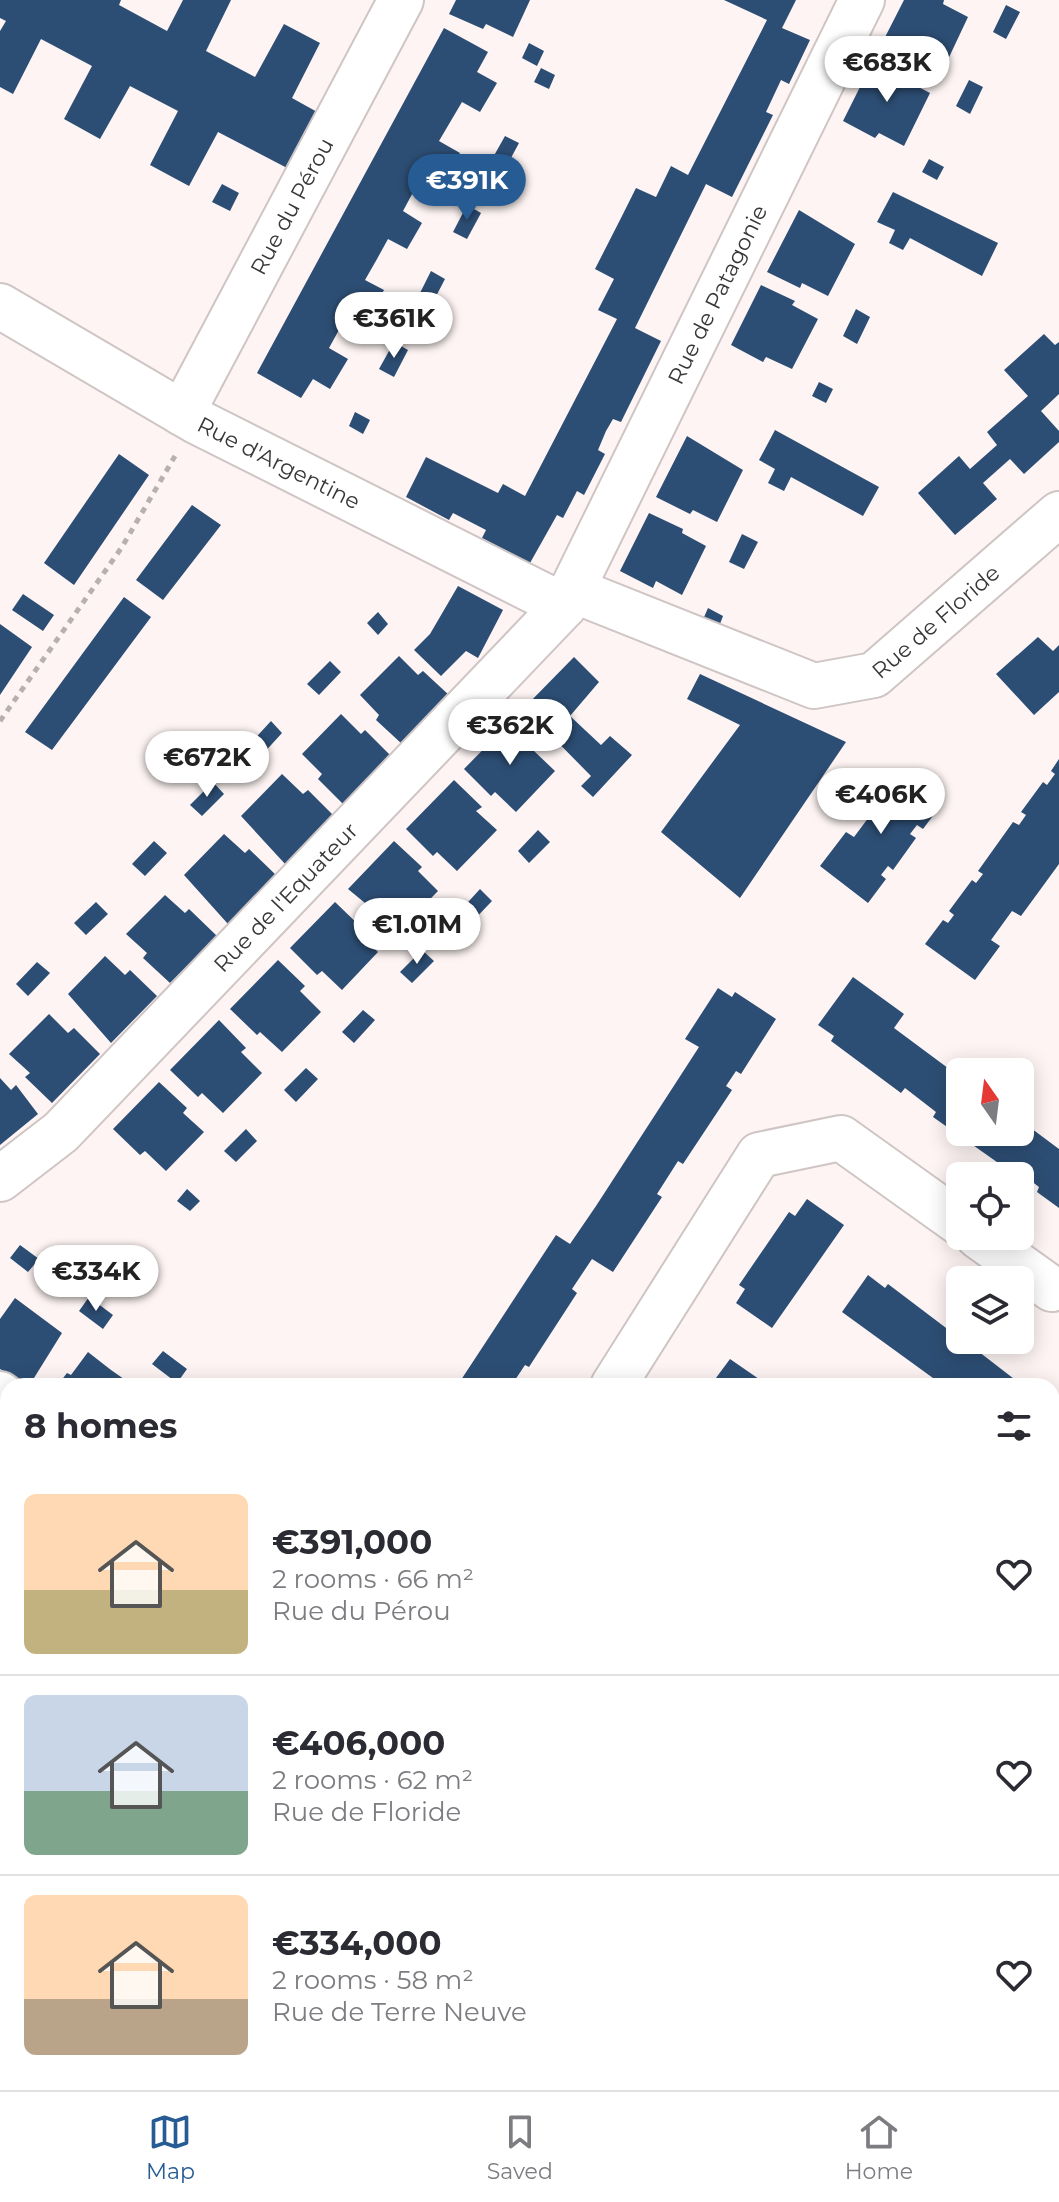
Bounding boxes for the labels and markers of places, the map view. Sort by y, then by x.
pin: €683K [831,36,943,104]
pin: €391K [411,154,523,222]
pin: €361K [338,292,450,360]
pin: €362K [454,699,566,767]
pin: €672K [151,731,263,799]
pin: €406K [825,768,937,836]
pin: €1.01M [352,898,482,966]
pin: €334K [40,1245,152,1313]

